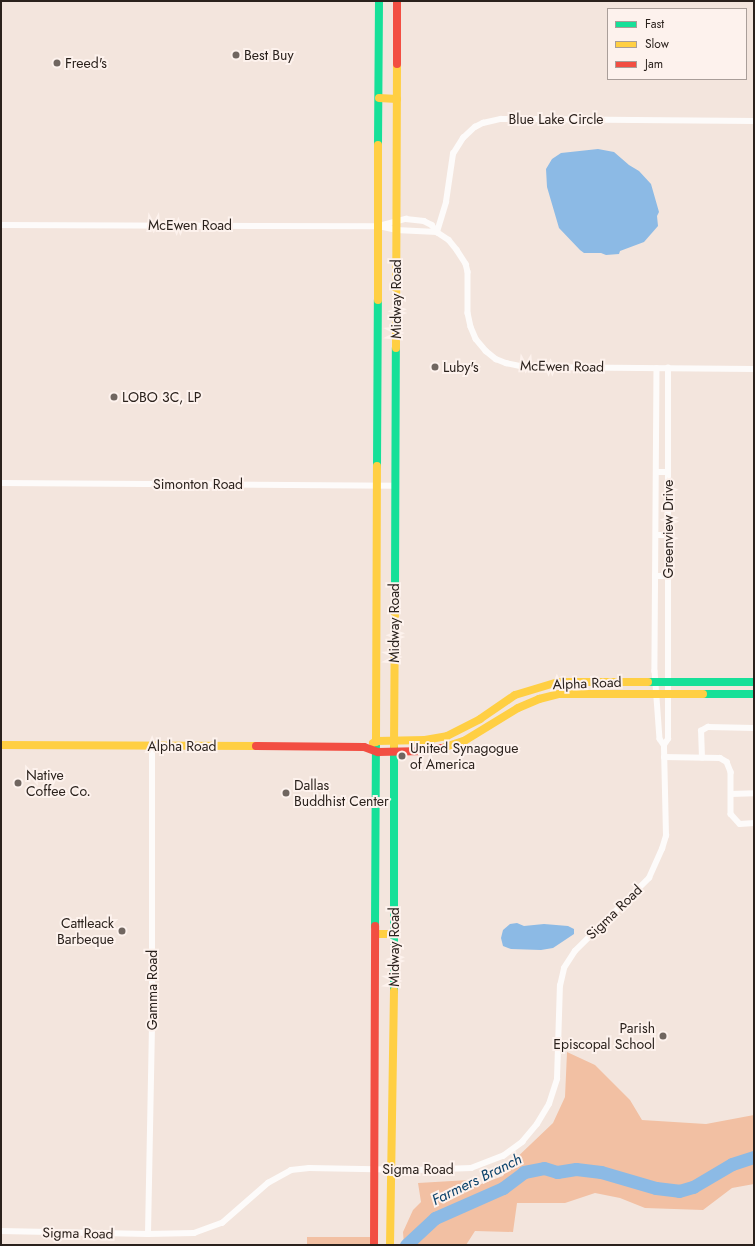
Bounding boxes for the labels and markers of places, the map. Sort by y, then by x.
place label: Best Buy [244,47,294,63]
marker: Best Buy [231,50,241,60]
place label: Freed's [65,55,107,71]
marker: Freed's [52,58,62,68]
place label: Luby's [443,359,479,375]
marker: Luby's [430,362,440,372]
place label: LOBO 3C, LP [122,389,202,405]
marker: LOBO 3C, LP [109,392,119,402]
place label: United Synagogue of America [410,740,519,772]
marker: United Synagogue of America [397,751,407,761]
place label: Native Coffee Co. [26,767,91,800]
place label: Dallas Buddhist Center [294,777,389,810]
marker: Native Coffee Co. [13,778,23,788]
marker: Dallas Buddhist Center [281,788,291,798]
place label: Cattleack Barbeque [57,915,114,948]
marker: Cattleack Barbeque [117,926,127,936]
place label: Parish Episcopal School [553,1020,655,1052]
marker: Parish Episcopal School [658,1031,668,1041]

